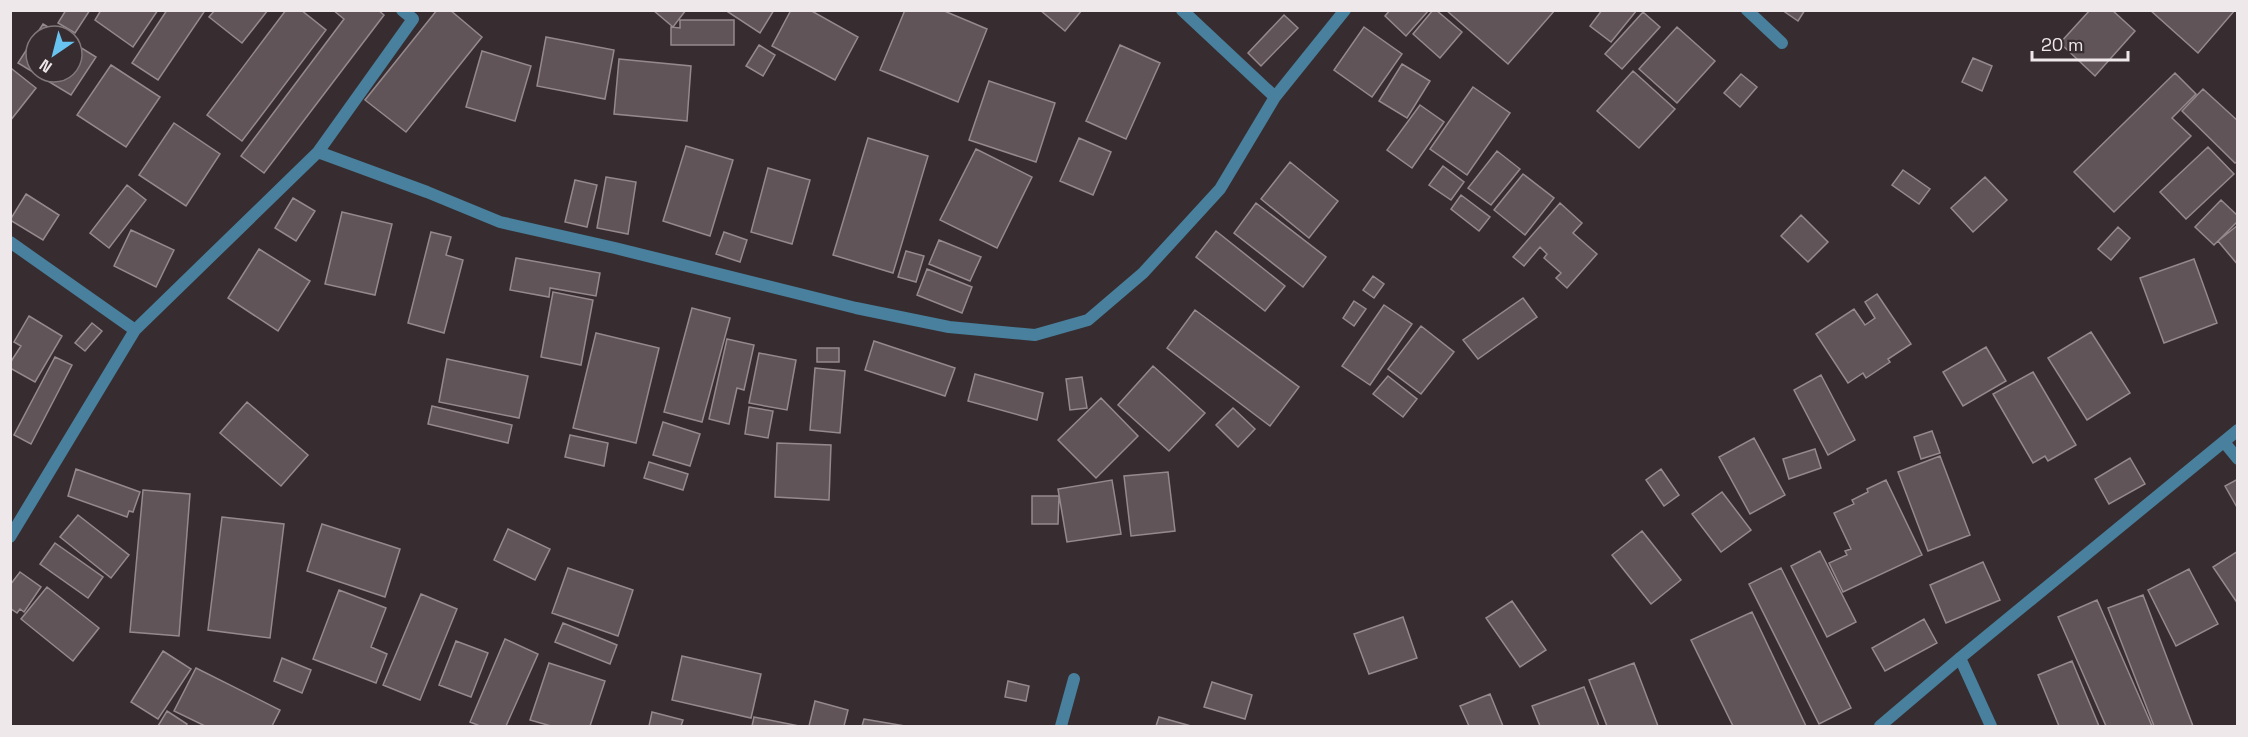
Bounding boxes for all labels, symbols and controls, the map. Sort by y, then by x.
north arrow [24,24,84,84]
scale bar [2032,24,2128,62]
text: 20 m [2041,33,2084,56]
text: N [35,54,56,78]

